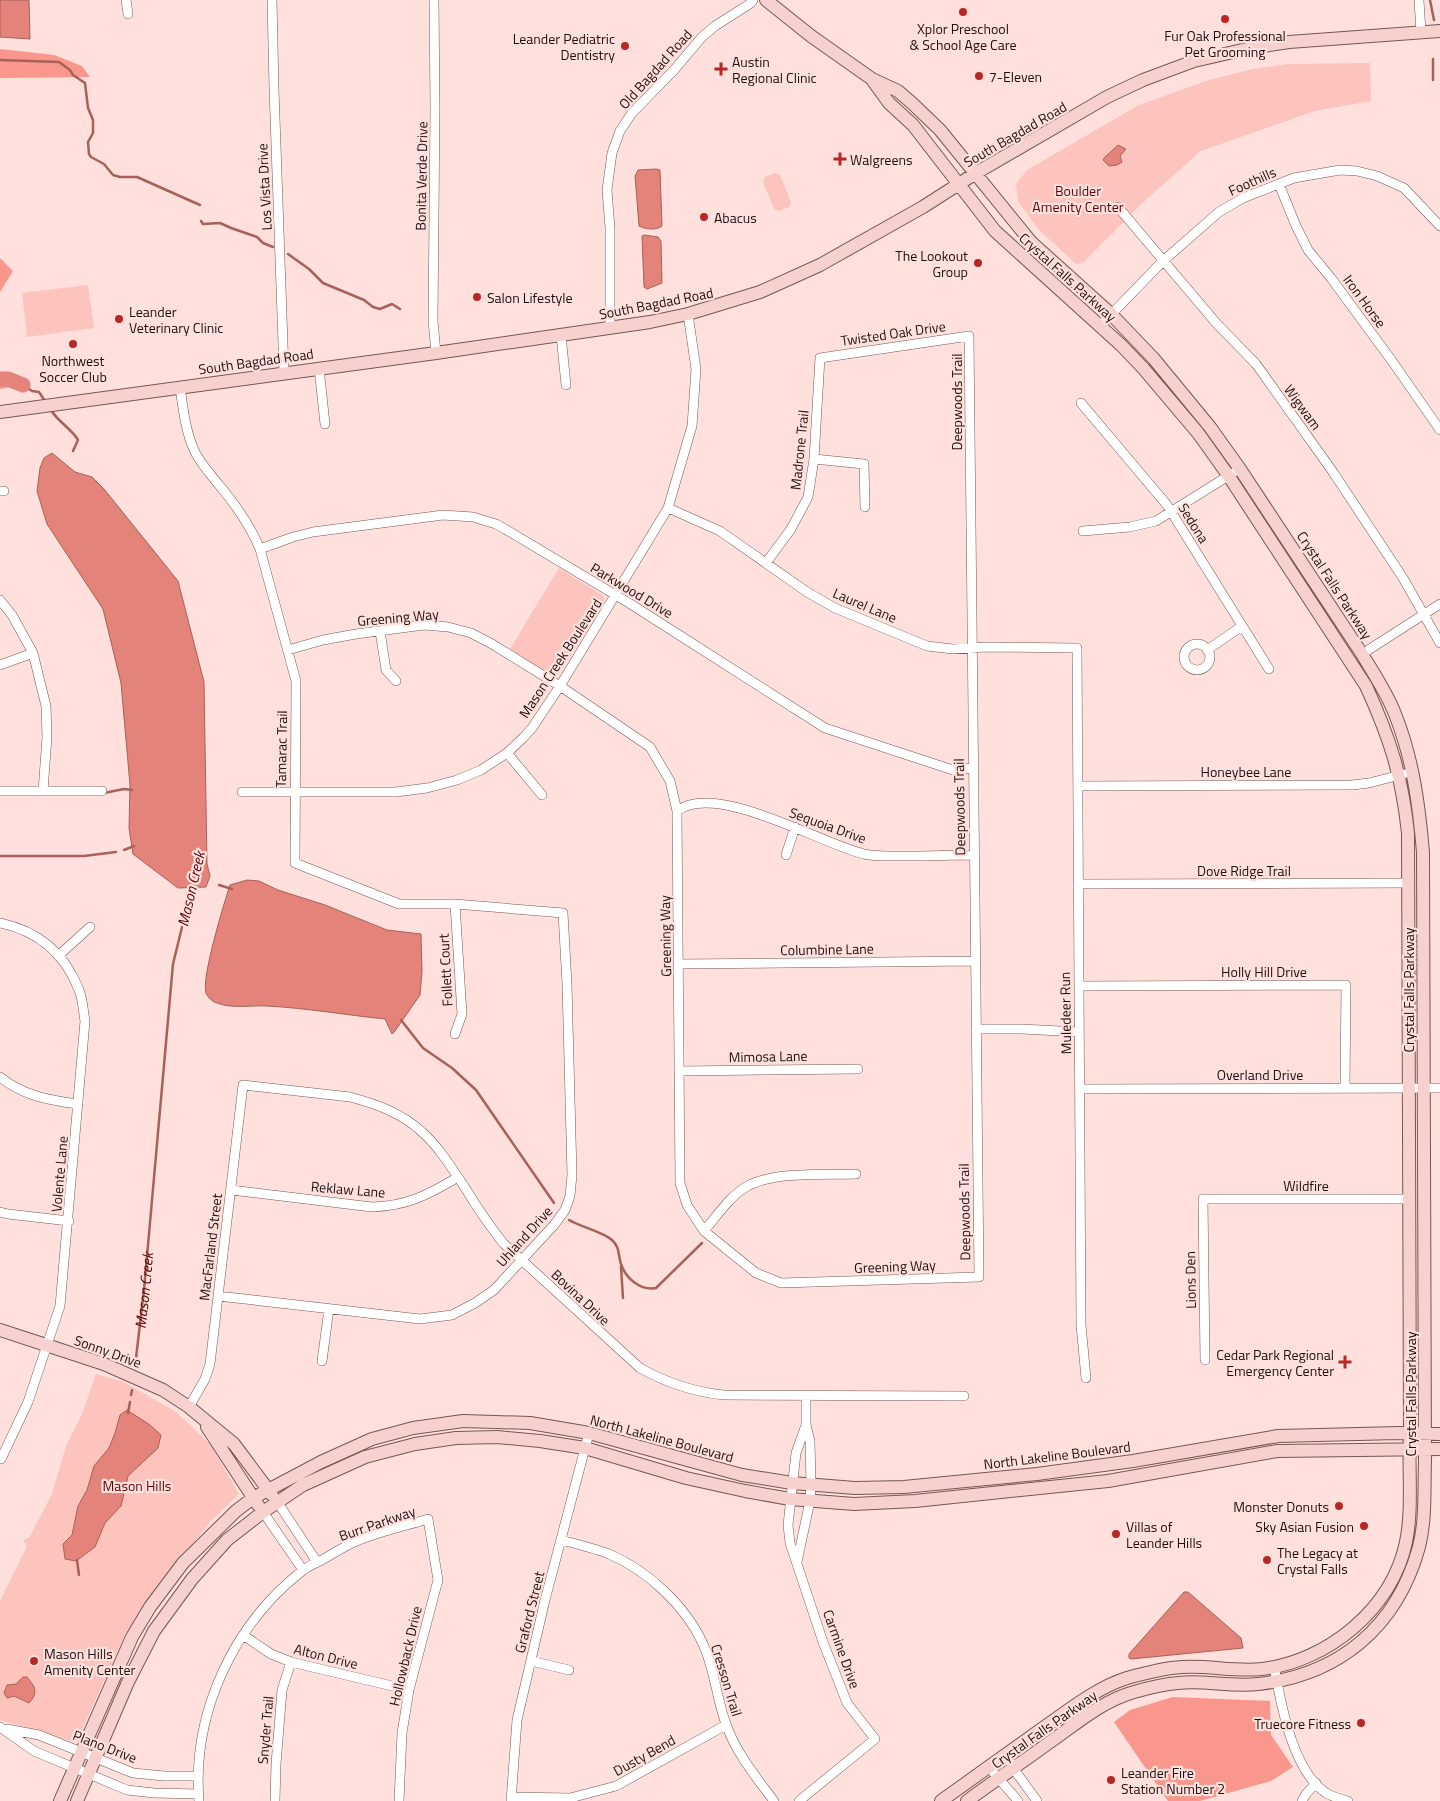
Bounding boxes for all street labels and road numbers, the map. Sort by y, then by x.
street label: Old Bagdad Road [613,24,697,114]
street label: South Bagdad Road [960,96,1070,172]
street label: Bonita Verde Drive [410,121,432,231]
street label: Los Vista Drive [251,143,277,231]
street label: Foothills [1225,161,1279,201]
street label: Crystal Falls Parkway [1015,227,1122,327]
street label: Iron Horse [1338,270,1392,332]
street label: South Bagdad Road [597,282,715,324]
street label: Twisted Oak Drive [839,315,947,351]
street label: South Bagdad Road [197,343,315,379]
street label: Deepwoods Trail [946,353,967,451]
street label: Wigwam [1279,380,1327,434]
street label: Madrone Trail [784,409,814,491]
street label: Sedona [1173,499,1215,547]
street label: Crystal Falls Parkway [1292,527,1378,643]
street label: Parkwood Drive [587,557,677,623]
street label: Laurel Lane [830,582,900,628]
street label: Mason Creek Boulevard [513,594,607,722]
street label: Greening Way [356,603,440,631]
street label: Tamarac Trail [270,710,292,788]
street label: Deepwoods Trail [948,758,970,856]
street label: Honeybee Lane [1201,761,1291,782]
street label: Sequoia Drive [787,801,869,849]
street label: Dove Ridge Trail [1197,860,1291,881]
street label: Greening Way [654,895,676,977]
street label: Crystal Falls Parkway [1398,927,1419,1052]
street label: Follett Court [433,933,457,1007]
street label: Columbine Lane [780,938,874,960]
street label: Holly Hill Drive [1221,961,1307,982]
street label: Muledeer Run [1054,972,1076,1054]
street label: Mimosa Lane [728,1045,808,1067]
street label: Overland Drive [1217,1064,1303,1085]
street label: Volente Lane [45,1135,73,1213]
street label: Deepwoods Trail [953,1163,975,1261]
street label: Reklaw Lane [310,1175,386,1203]
street label: Wildfire [1283,1175,1329,1196]
street label: MacFarland Street [193,1192,227,1302]
street label: Uhland Drive [491,1201,557,1271]
street label: Lions Den [1179,1251,1201,1309]
street label: Greening Way [854,1254,936,1278]
street label: Bovina Drive [547,1264,615,1330]
street label: Sonny Drive [71,1329,145,1373]
street label: Crystal Falls Parkway [1400,1331,1421,1456]
street label: North Lakeline Boulevard [588,1409,736,1467]
street label: North Lakeline Boulevard [982,1436,1132,1474]
street label: Burr Parkway [336,1500,418,1546]
street label: Graford Street [509,1569,549,1655]
street label: Hollowback Drive [383,1604,427,1708]
street label: Carmine Drive [818,1607,866,1691]
street label: Alton Drive [292,1638,360,1674]
street label: Cresson Trail [706,1641,748,1719]
street label: Crystal Falls Parkway [987,1684,1101,1773]
street label: Snyder Trail [252,1695,278,1765]
street label: Plano Drive [70,1724,140,1768]
street label: Dusty Bend [609,1729,679,1781]

